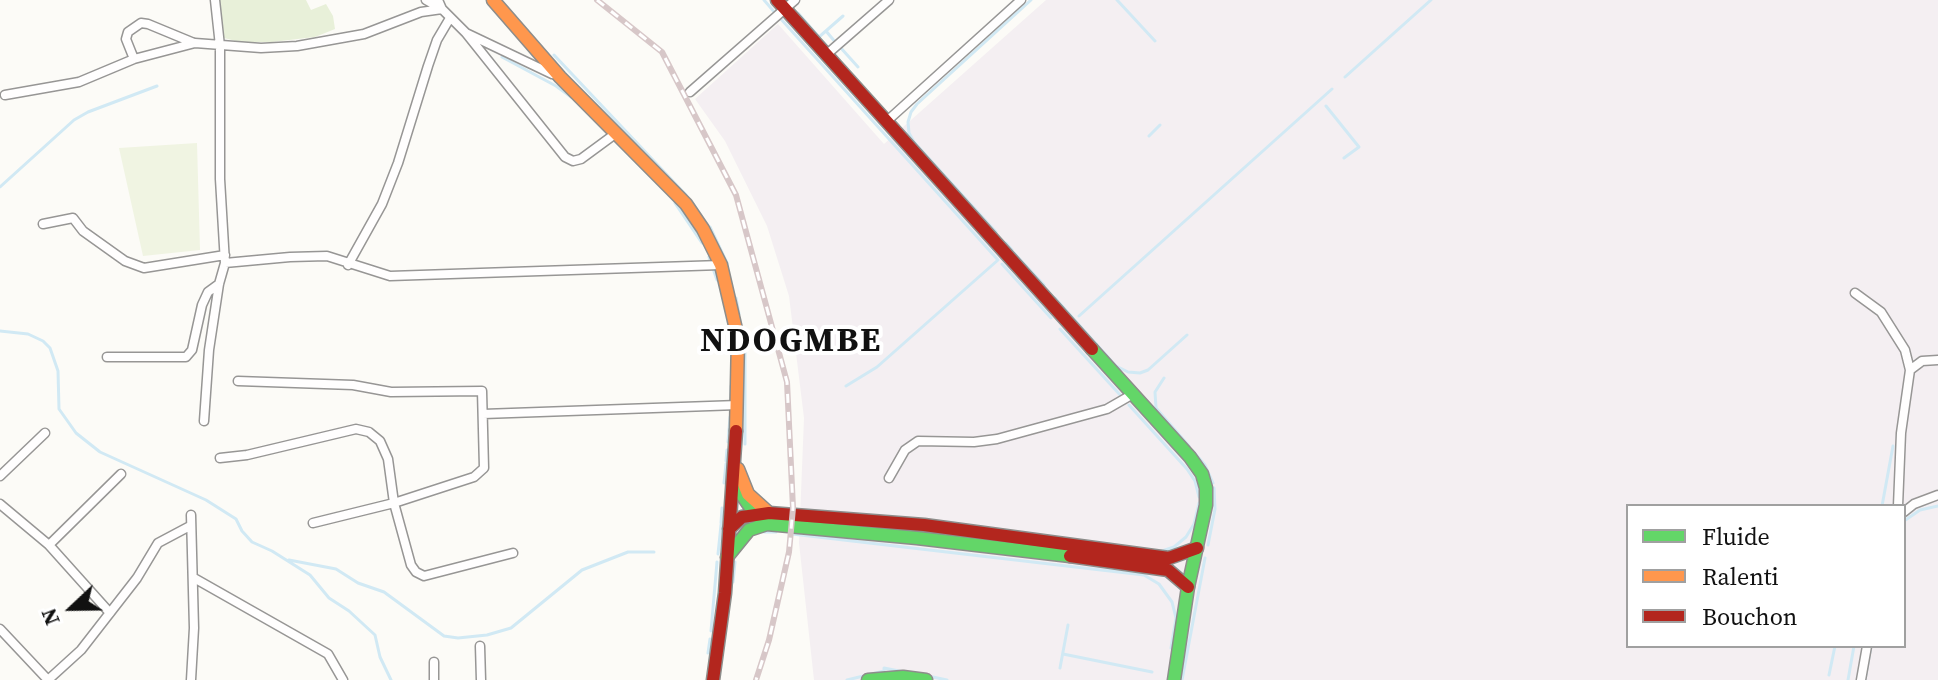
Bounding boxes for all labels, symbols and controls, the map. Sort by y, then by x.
district label: NDOGMBE [700,322,882,362]
legend [1626,504,1906,648]
text: Fluide [1702,520,1770,553]
text: Ralenti [1702,560,1779,593]
north arrow [32,568,112,648]
text: Bouchon [1702,600,1797,633]
text: N [33,604,67,630]

